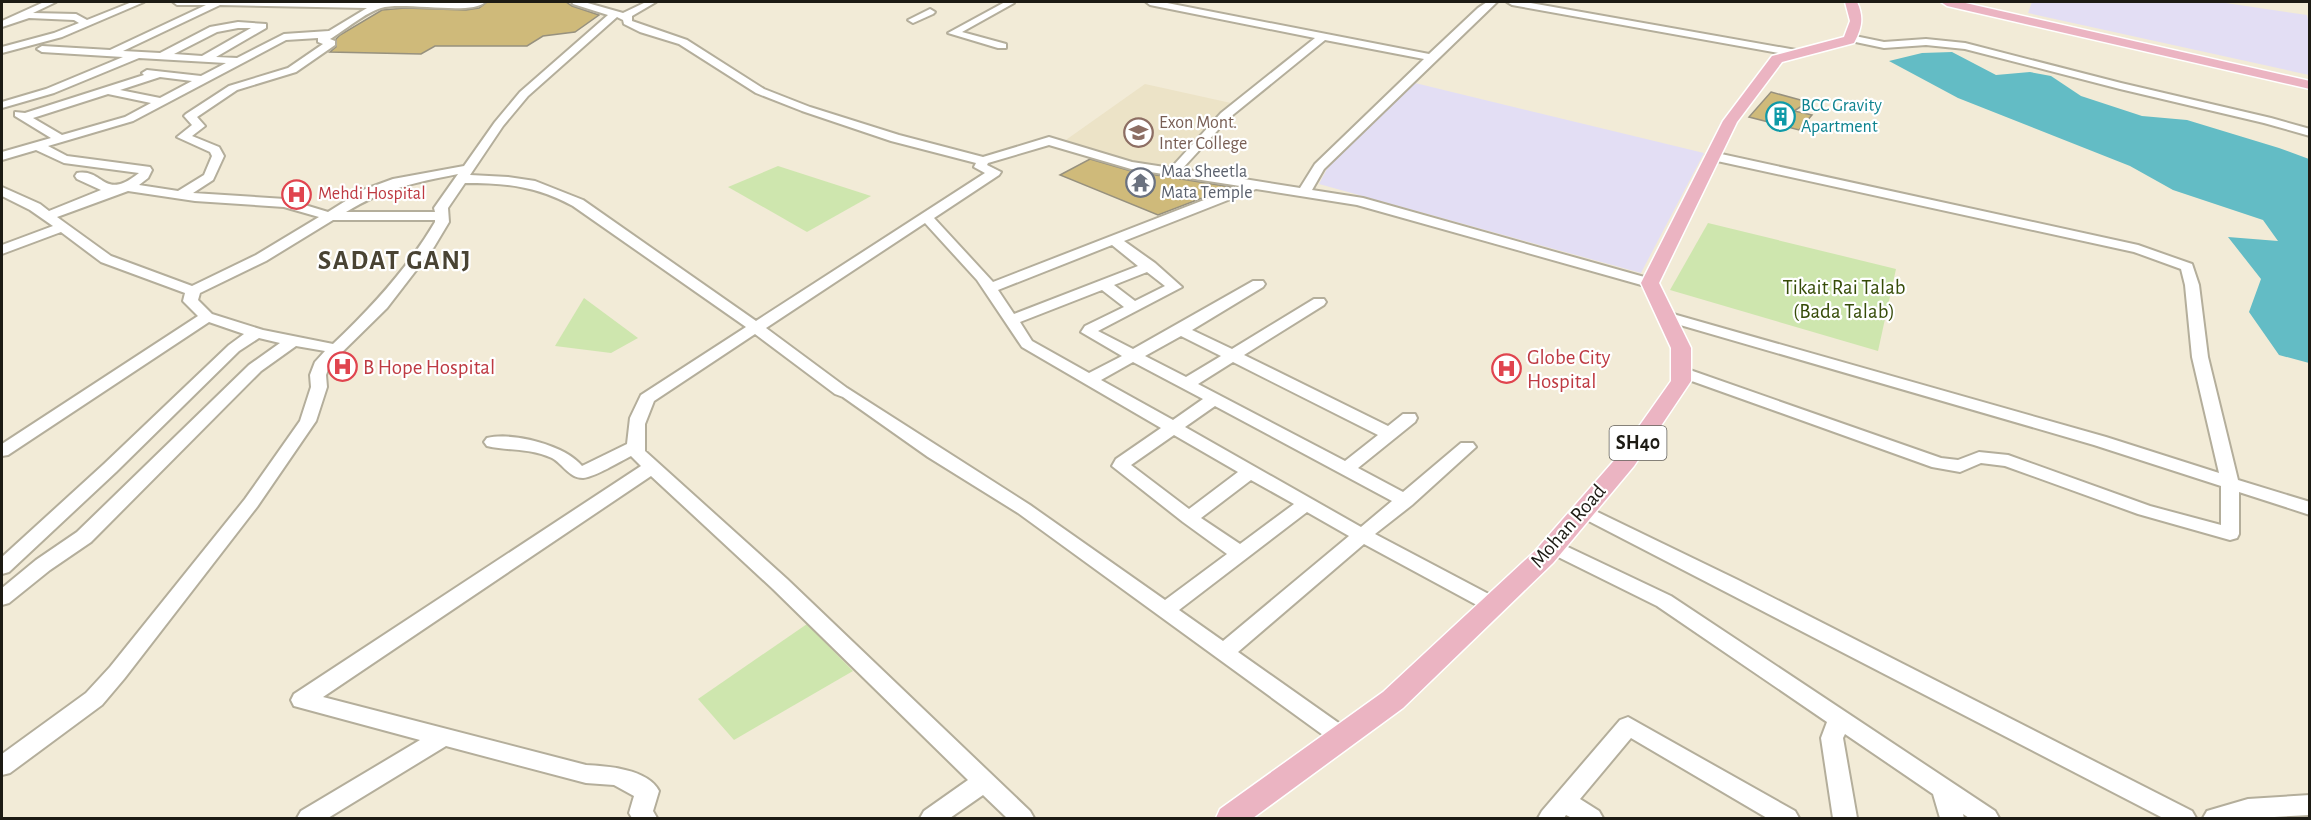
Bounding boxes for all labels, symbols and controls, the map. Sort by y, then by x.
place label: BCC Gravity Apartment [1801,97,1882,136]
building icon: BCC Gravity Apartment [1764,100,1796,132]
place label: Exon Mont. Inter College [1159,114,1247,153]
school or university icon: Exon Mont. Inter College [1122,117,1154,149]
place label: Maa Sheetla Mata Temple [1161,163,1253,202]
temple icon: Maa Sheetla Mata Temple [1124,166,1156,198]
hospital icon: Mehdi Hospital [281,178,313,210]
place label: Mehdi Hospital [318,185,426,203]
district label: SADAT GANJ [318,247,472,274]
park label: Tikait Rai Talab (Bada Talab) [1782,277,1906,322]
place label: Globe City Hospital [1527,347,1611,392]
hospital icon: B Hope Hospital [326,351,358,383]
hospital icon: Globe City Hospital [1490,353,1522,385]
place label: B Hope Hospital [363,357,495,378]
road number: SH40 [1610,426,1666,460]
street label: Mohan Road [1526,480,1610,572]

